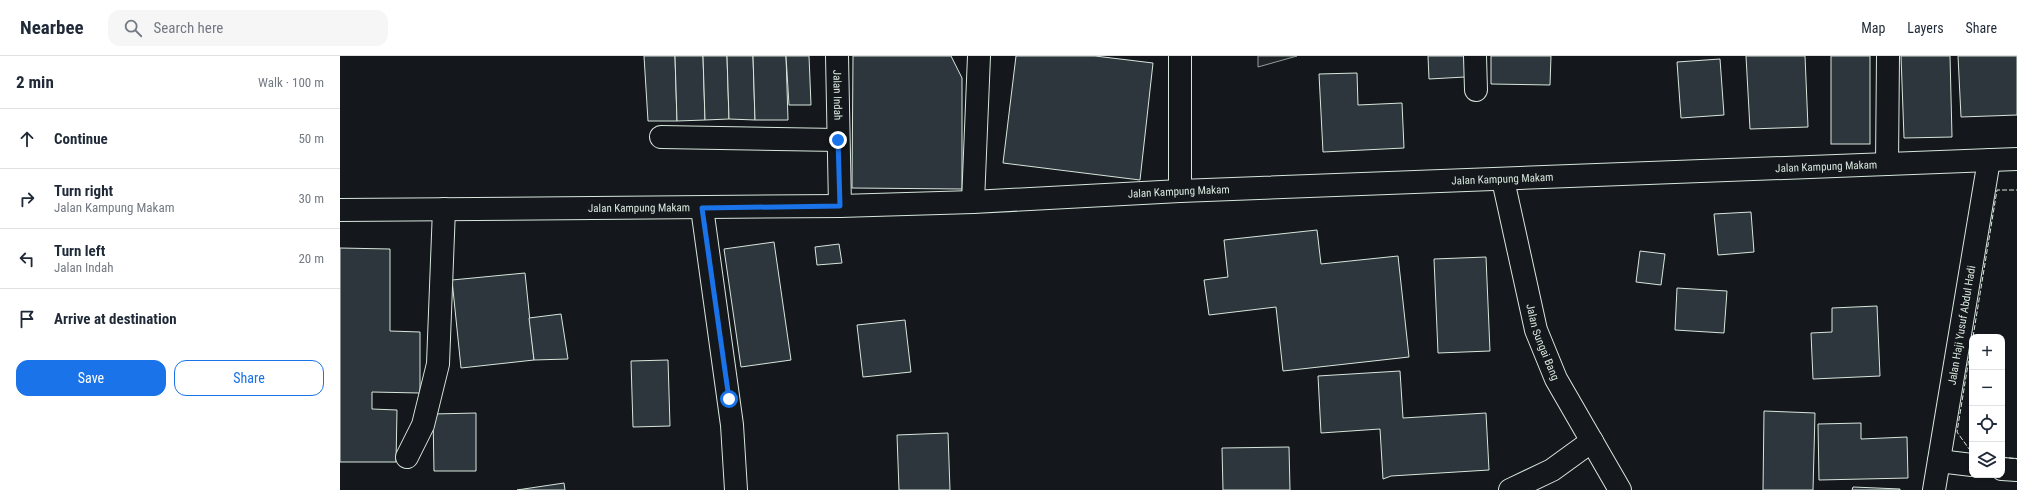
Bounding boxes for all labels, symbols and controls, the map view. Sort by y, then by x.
search box [108,10,388,46]
text: Nearbee [20,16,84,39]
icon: search [122,17,144,39]
text: Search here [154,19,223,37]
text: Map [1861,20,1885,36]
text: Layers [1907,20,1944,36]
text: Share [1966,20,1997,36]
street label: Jalan Indah [831,70,845,120]
text: 2 min [16,72,54,92]
text: Walk · 100 m [258,75,324,90]
icon: ahead [16,128,38,150]
text: Continue [54,130,108,148]
text: 50 m [298,131,324,146]
route end [829,131,847,149]
street label: Jalan Kampung Makam [1775,158,1877,175]
street label: Jalan Kampung Makam [1451,170,1554,187]
text: Turn right [54,182,113,200]
street label: Jalan Kampung Makam [1127,183,1230,200]
icon: right [16,188,38,210]
text: 30 m [298,191,324,206]
text: Jalan Kampung Makam [54,200,174,215]
street label: Jalan Kampung Makam [588,201,690,215]
text: Turn left [54,242,105,260]
icon: left [16,248,38,270]
text: 20 m [298,251,324,266]
text: Jalan Indah [54,260,114,275]
street label: Jalan Haji Yusuf Abdul Hadi [1945,265,1978,386]
street label: Jalan Sungai Bang [1524,302,1562,382]
icon: arrive [16,308,38,330]
text: Arrive at destination [54,310,177,328]
map controls [1969,334,2005,478]
button: + [1969,334,2005,370]
button: Save [16,360,166,396]
button: Share [174,360,324,396]
button: − [1969,370,2005,406]
route start [720,390,738,408]
button: locate [1969,406,2005,442]
button: layers [1969,442,2005,478]

